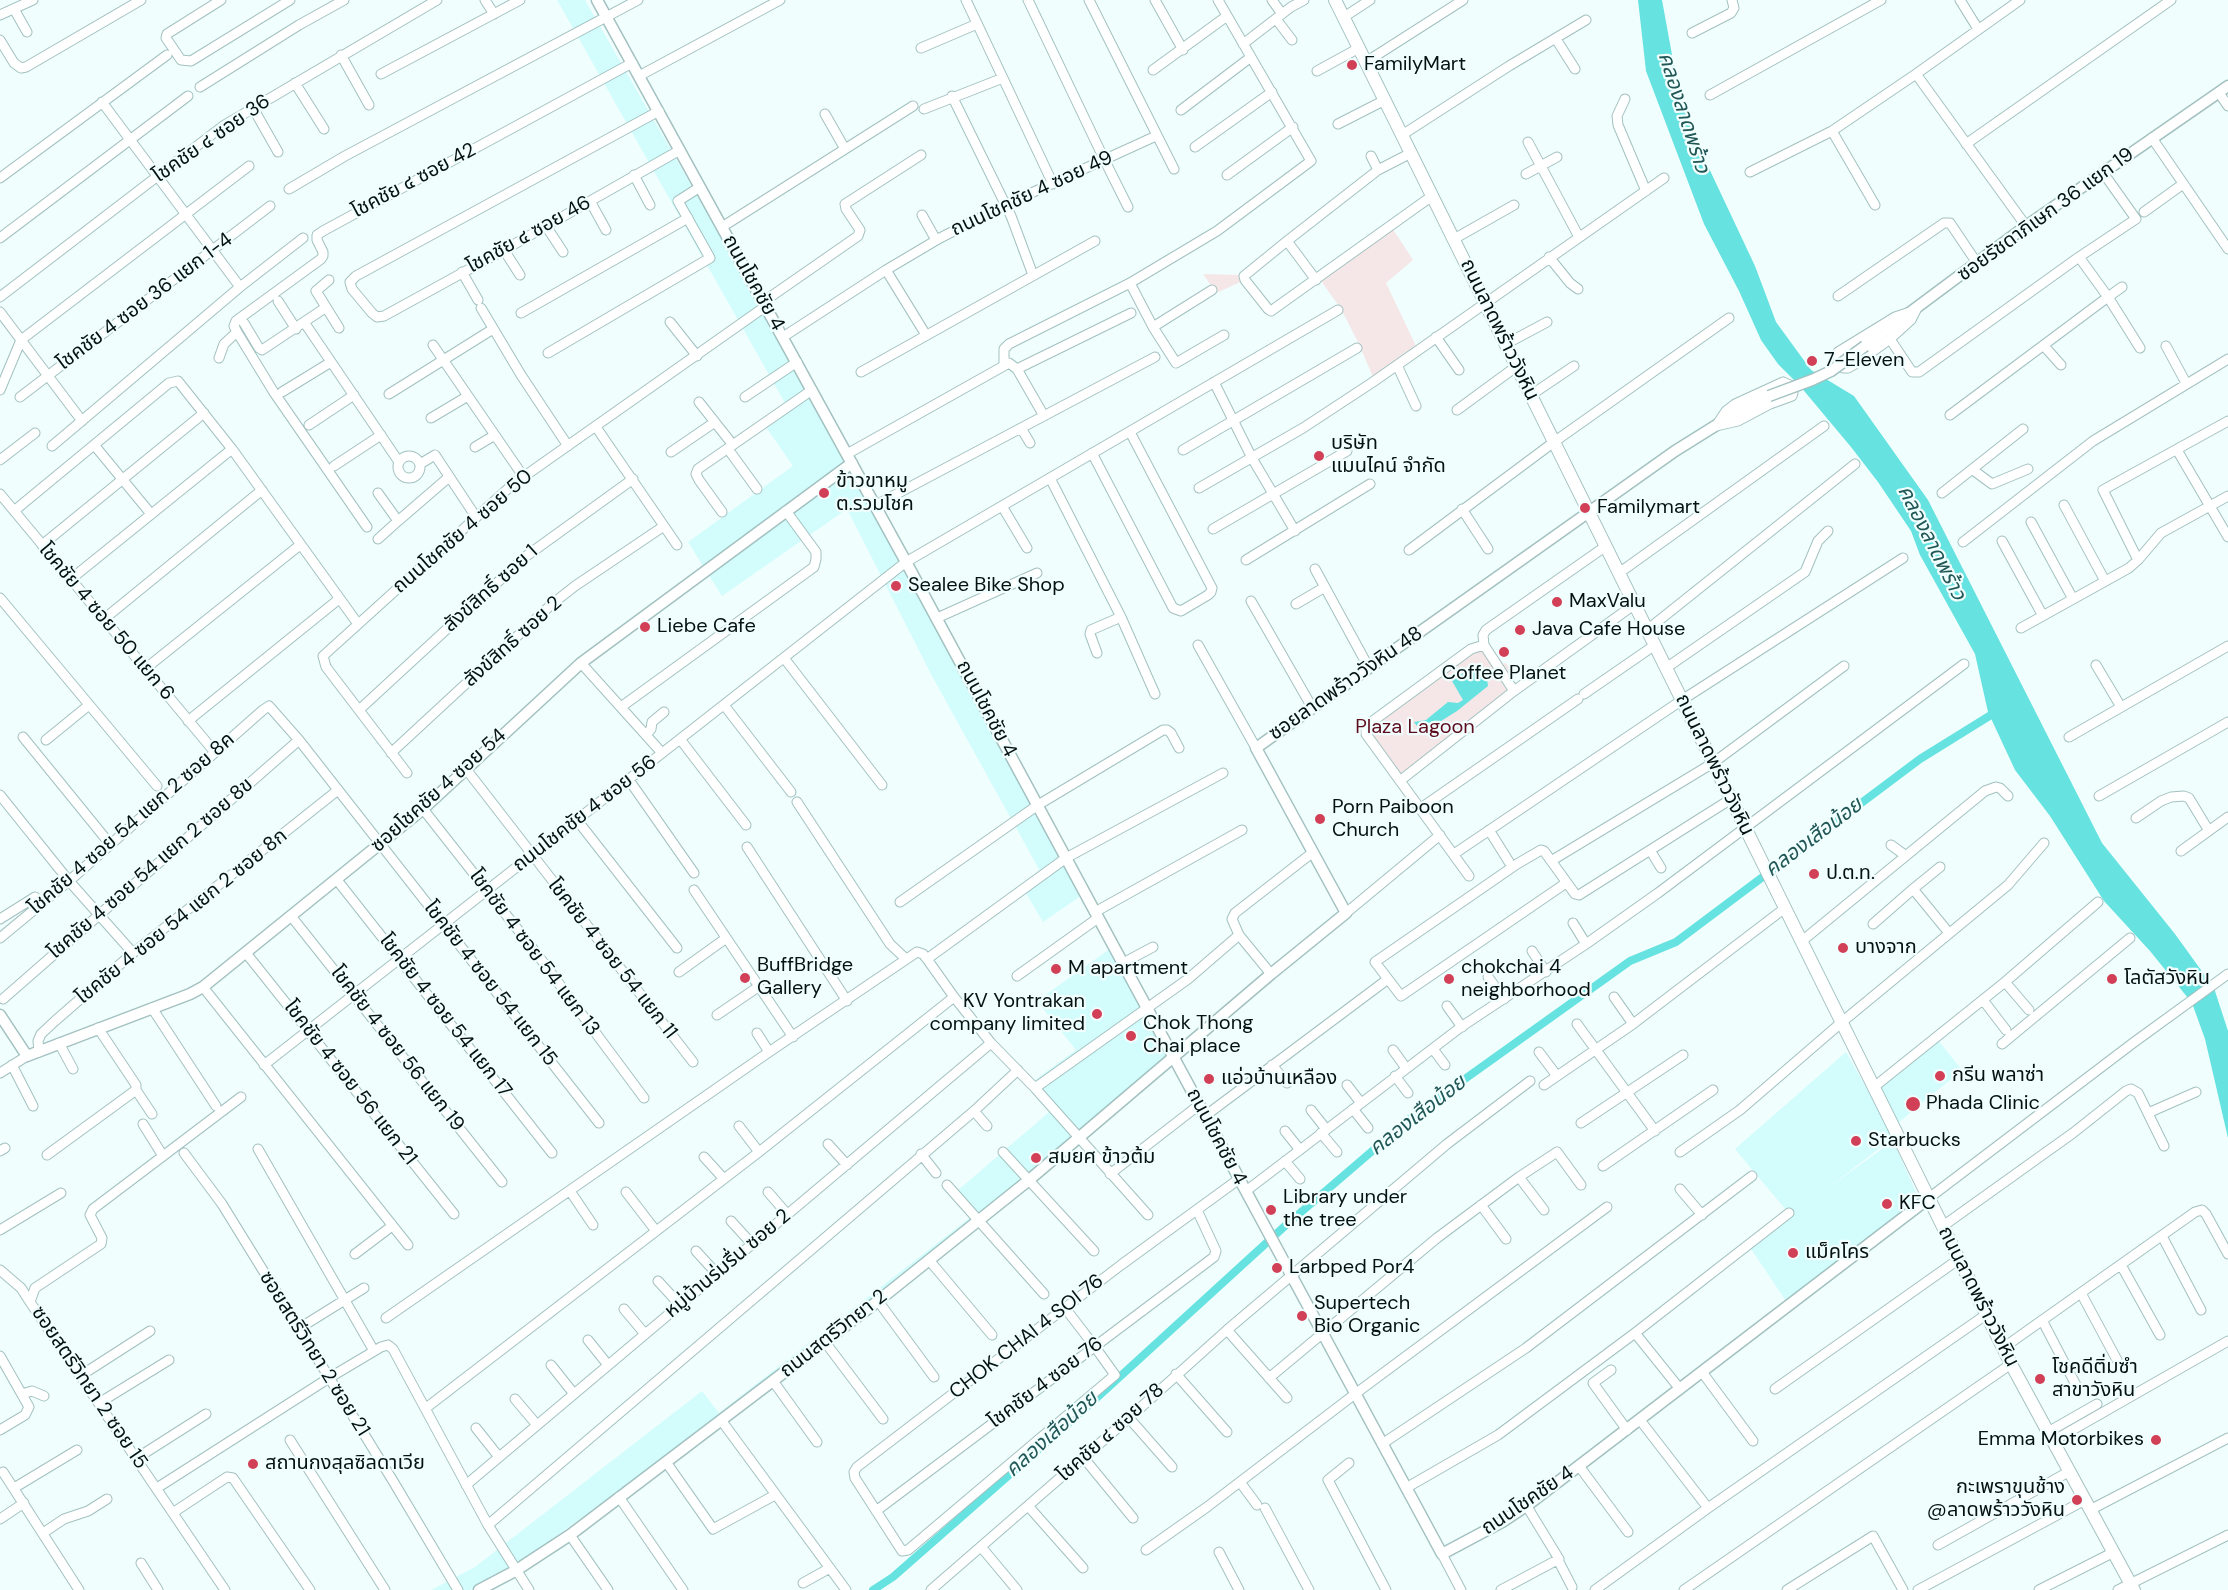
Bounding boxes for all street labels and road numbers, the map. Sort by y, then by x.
street label: โชคชัย ๔ ซอย 36 [149,90,275,188]
street label: โชคชัย ๔ ซอย 42 [348,138,480,224]
street label: ซอยรัชดาภิเษก 36 แยก 19 [1953,143,2139,287]
street label: ถนนโชคชัย 4 ซอย 49 [947,146,1117,242]
street label: โชคชัย ๔ ซอย 46 [463,191,595,279]
street label: โชคชัย 4 ซอย 36 แยก 1-4 [53,228,237,376]
street label: ถนนโชคชัย 4 [717,231,789,335]
street label: ถนนลาดพร้าววังหิน [1454,255,1544,405]
street label: ถนนโชคชัย 4 ซอย 50 [388,465,538,599]
street label: โชคชัย 4 ซอย 50 แยก 6 [33,538,179,706]
street label: สังข์สิทธิ์ ซอย 1 [439,540,543,638]
street label: สังข์สิทธิ์ ซอย 2 [459,592,567,692]
street label: ซอยลาดพร้าววังหิน 48 [1265,622,1427,746]
street label: ถนนโชคชัย 4 [950,657,1022,761]
street label: ถนนลาดพร้าววังหิน [1669,690,1759,840]
street label: ซอยโชคชัย 4 ซอย 54 [367,724,511,858]
street label: โชคชัย 4 ซอย 54 แยก 2 ซอย 8ค [24,728,240,920]
street label: ถนนโชคชัย 4 ซอย 56 [508,750,662,878]
street label: โชคชัย 4 ซอย 54 แยก 2 ซอย 8ข [43,773,259,965]
street label: โชคชัย 4 ซอย 54 แยก 2 ซอย 8ก [71,824,293,1010]
street label: โชคชัย 4 ซอย 54 แยก 13 [464,865,604,1041]
street label: โชคชัย 4 ซอย 54 แยก 11 [542,874,682,1044]
street label: โชคชัย 4 ซอย 54 แยก 15 [418,897,562,1071]
street label: โชคชัย 4 ซอย 54 แยก 17 [374,929,516,1103]
street label: โชคชัย 4 ซอย 56 แยก 19 [325,961,469,1137]
street label: โชคชัย 4 ซอย 56 แยก 21 [278,996,422,1170]
street label: ถนนโชคชัย 4 [1180,1085,1252,1189]
street label: หมู่บ้านร่มรื่น ซอย 2 [660,1204,796,1324]
street label: ถนนลาดพร้าววังหิน [1932,1223,2024,1371]
street label: ซอยสตรีวิทยา 2 ซอย 21 [253,1267,375,1441]
street label: CHOK CHAI 4 SOI 76 [945,1269,1109,1405]
street label: ถนนสตรีวิทยา 2 [776,1285,892,1383]
street label: ซอยสตรีวิทยา 2 ซอย 15 [26,1302,152,1474]
street label: โชคชัย 4 ซอย 76 [984,1332,1108,1434]
street label: โชคชัย ๔ ซอย 78 [1053,1379,1169,1487]
street label: ถนนโชคชัย 4 [1477,1461,1579,1541]

